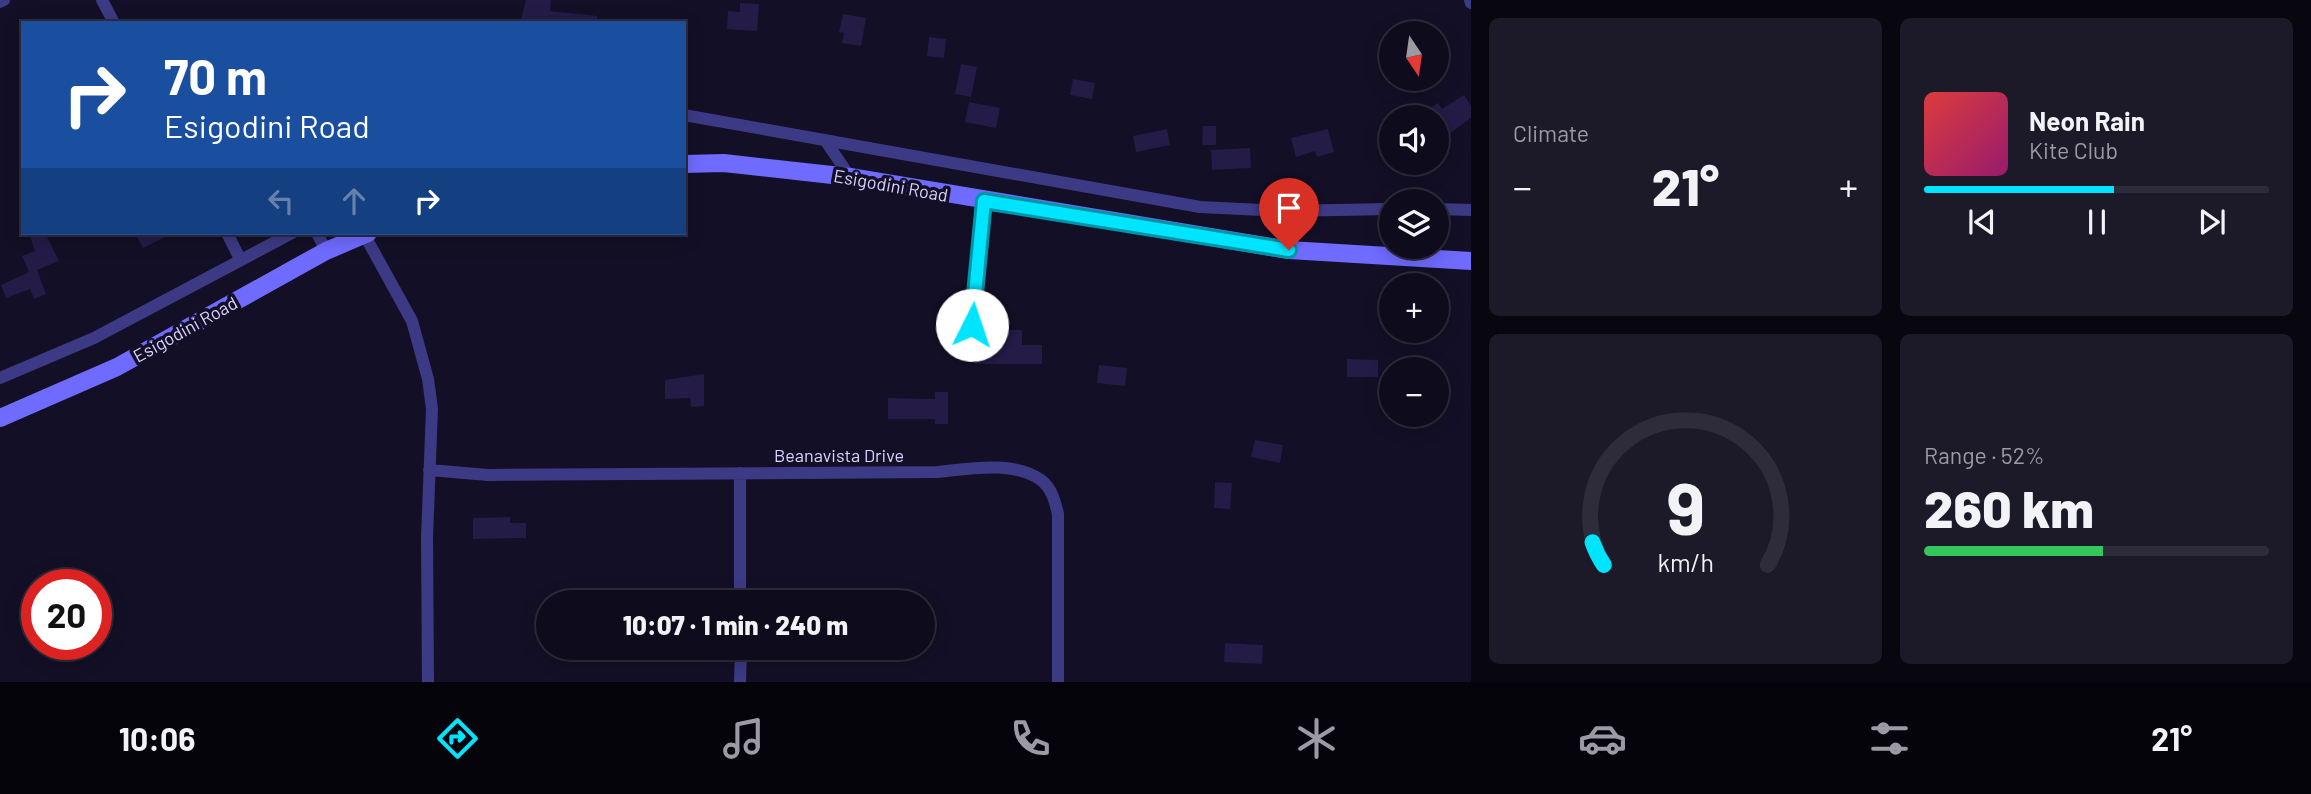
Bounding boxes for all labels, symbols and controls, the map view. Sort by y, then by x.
north arrow [1379,21,1449,91]
map controls [1379,21,1449,427]
text: 70 m [164,46,267,105]
icon: right [49,49,140,140]
button: sound [1379,105,1449,175]
text: Neon Rain [2029,105,2145,136]
text: Esigodini Road [164,106,370,144]
text: Climate [1513,119,1589,147]
text: Kite Club [2029,136,2118,164]
text: 21° [1652,154,1719,216]
text: − [1513,163,1532,209]
text: + [1839,163,1858,209]
street label: Esigodini Road [832,164,950,206]
pin [1259,178,1319,250]
icon: left [262,182,300,220]
icon: ahead [335,182,373,220]
icon: right [408,182,446,220]
icon: arrive [1270,189,1308,227]
button: layers [1379,189,1449,259]
icon: previous [1963,203,2001,241]
icon: pause [2078,203,2116,241]
icon: next [2193,203,2231,241]
button: + [1379,273,1449,343]
position arrow [935,288,1009,362]
street label: Esigodini Road [129,291,241,367]
button: − [1379,357,1449,427]
text: Range · 52% [1924,441,2044,469]
street label: Beanavista Drive [774,444,904,466]
text: 9 [1666,462,1705,550]
text: 260 km [1924,476,2094,538]
text: km/h [1657,547,1714,577]
speed limit sign: 20 [21,569,112,660]
text: 10:07 · 1 min · 240 m [623,609,848,640]
icon: directions [433,714,482,763]
icon: music [719,714,768,763]
icon: phone [1006,714,1055,763]
icon: climate [1292,714,1341,763]
icon: car [1578,714,1627,763]
icon: filters [1865,714,1914,763]
text: 10:06 [119,719,195,757]
text: 21° [2151,719,2192,757]

